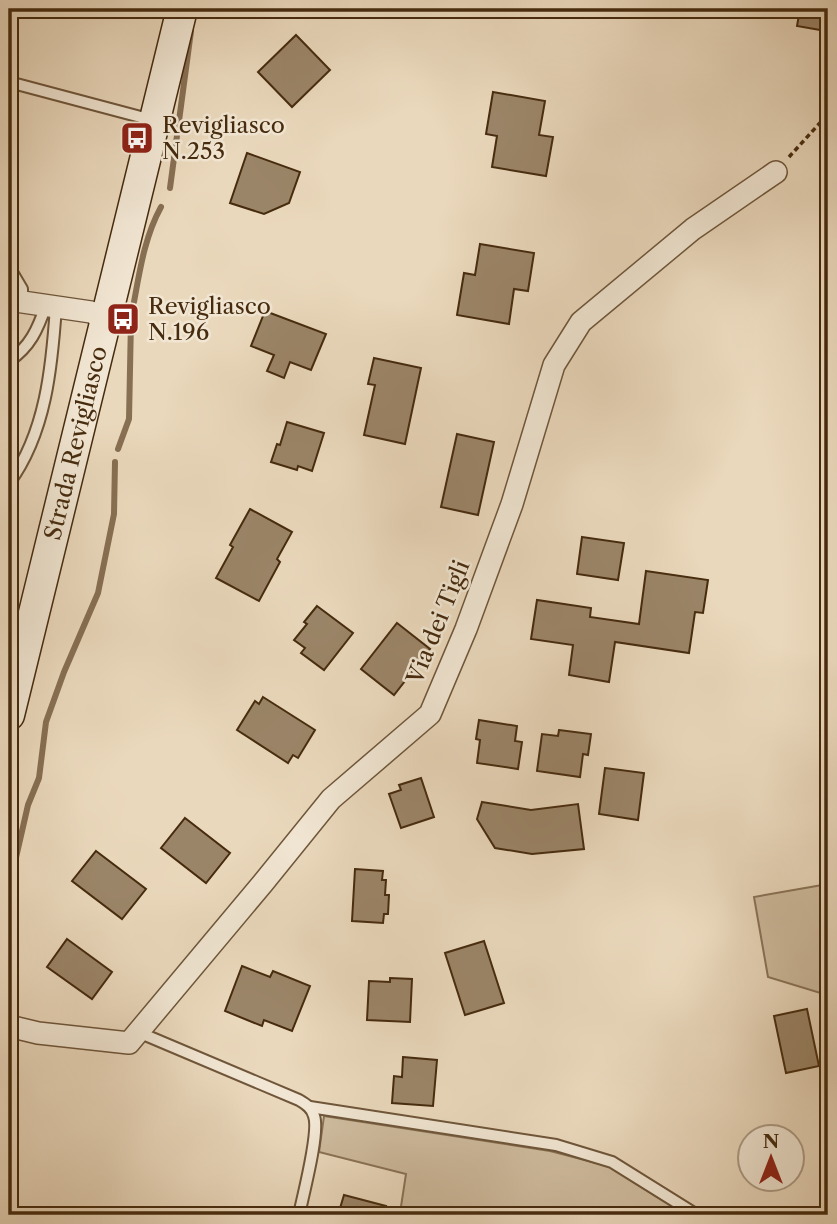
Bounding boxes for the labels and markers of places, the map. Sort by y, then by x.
place label: Revigliasco N.253 [162,111,285,165]
bus stop icon: Revigliasco N.253 [118,119,156,157]
place label: Revigliasco N.196 [148,292,271,346]
bus stop icon: Revigliasco N.196 [104,300,142,338]

